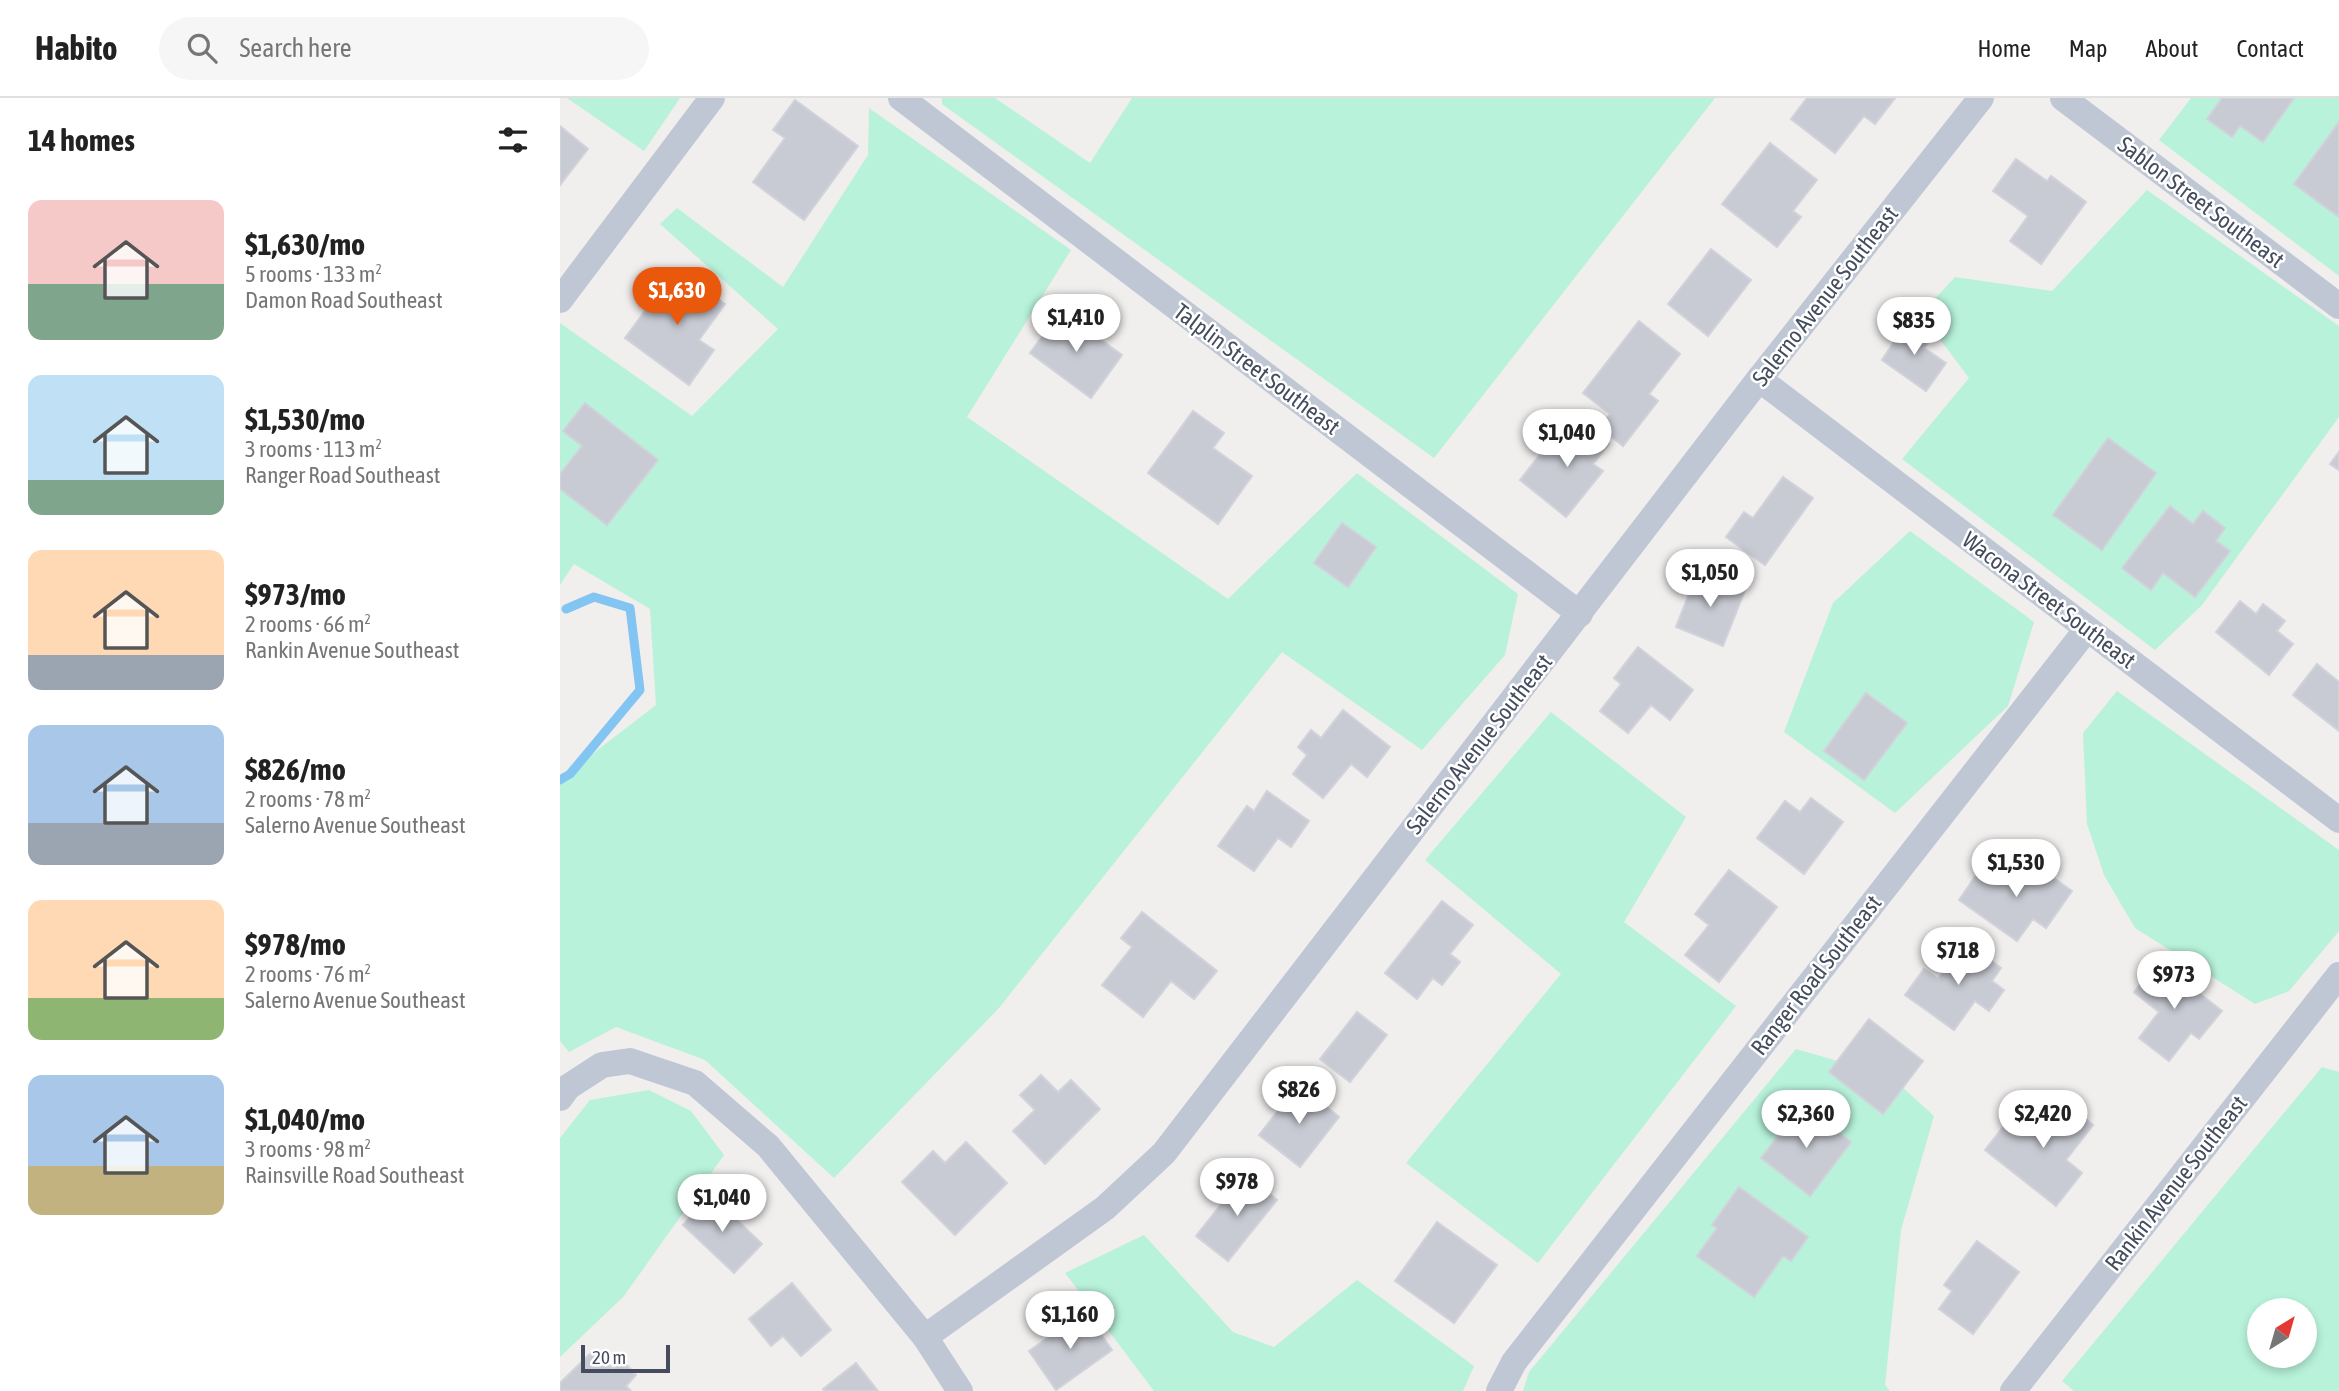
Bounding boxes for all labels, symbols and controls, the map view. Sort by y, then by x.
search box [159,17,649,80]
text: Habito [35,29,117,67]
icon: search [183,29,221,67]
text: Search here [239,33,352,63]
text: Home [1977,35,2031,62]
text: Map [2069,35,2107,62]
text: About [2145,35,2198,62]
text: Contact [2236,35,2304,62]
icon: filters [494,121,532,159]
text: 14 homes [28,123,135,157]
street label: Sablon Street Southeast [2113,131,2289,273]
street label: Salerno Avenue Southeast [1747,201,1903,391]
text: $1,630/mo [245,227,365,261]
icon: home [84,228,168,312]
text: 5 rooms · 133 m² [245,261,382,287]
pin: $1,630 [620,268,734,327]
text: $1,630 [649,277,706,303]
text: Damon Road Southeast [245,287,443,313]
pin: $1,410 [1019,294,1133,354]
street label: Talplin Street Southeast [1169,298,1345,440]
pin: $835 [1873,298,1955,357]
text: $1,410 [1048,304,1105,330]
text: $835 [1893,307,1935,333]
text: $1,530/mo [245,402,365,436]
icon: home [84,403,168,487]
pin: $1,040 [1510,410,1624,469]
text: $1,040 [1539,419,1596,445]
text: 3 rooms · 113 m² [245,436,382,462]
text: Ranger Road Southeast [245,462,440,488]
street label: Wacona Street Southeast [1957,526,2141,674]
pin: $1,050 [1653,550,1767,609]
text: $1,050 [1682,559,1739,585]
text: $973/mo [245,577,346,611]
icon: home [84,578,168,662]
text: 2 rooms · 66 m² [245,611,371,637]
text: Rankin Avenue Southeast [245,637,459,663]
street label: Salerno Avenue Southeast [1401,649,1557,839]
text: $826/mo [245,752,346,786]
icon: home [84,753,168,837]
text: 2 rooms · 78 m² [245,786,371,812]
text: Salerno Avenue Southeast [245,812,466,838]
pin: $1,530 [1959,840,2073,899]
text: $1,530 [1988,849,2045,875]
street label: Ranger Road Southeast [1746,890,1886,1060]
text: $978/mo [245,927,346,961]
icon: home [84,928,168,1012]
pin: $718 [1917,928,1999,987]
text: $718 [1937,937,1979,963]
pin: $973 [2133,951,2215,1011]
text: 2 rooms · 76 m² [245,961,371,987]
text: $973 [2153,961,2195,987]
text: Salerno Avenue Southeast [245,987,466,1013]
pin: $826 [1258,1066,1340,1126]
text: $826 [1278,1076,1320,1102]
pin: $2,360 [1749,1090,1863,1150]
pin: $2,420 [1986,1090,2100,1150]
street label: Rankin Avenue Southeast [2100,1091,2252,1275]
text: $2,360 [1778,1100,1835,1126]
text: $2,420 [2015,1100,2072,1126]
text: $1,040/mo [245,1102,365,1136]
icon: home [84,1103,168,1187]
text: 3 rooms · 98 m² [245,1136,371,1162]
pin: $978 [1196,1158,1278,1218]
text: Rainsville Road Southeast [245,1162,464,1188]
text: $978 [1216,1168,1258,1194]
pin: $1,040 [665,1174,779,1234]
text: $1,040 [694,1184,751,1210]
pin: $1,160 [1013,1292,1127,1351]
north arrow [2247,1298,2317,1368]
map controls [2247,1298,2317,1368]
text: $1,160 [1042,1301,1099,1327]
scale bar [581,1342,670,1374]
text: 20 m [592,1346,626,1368]

